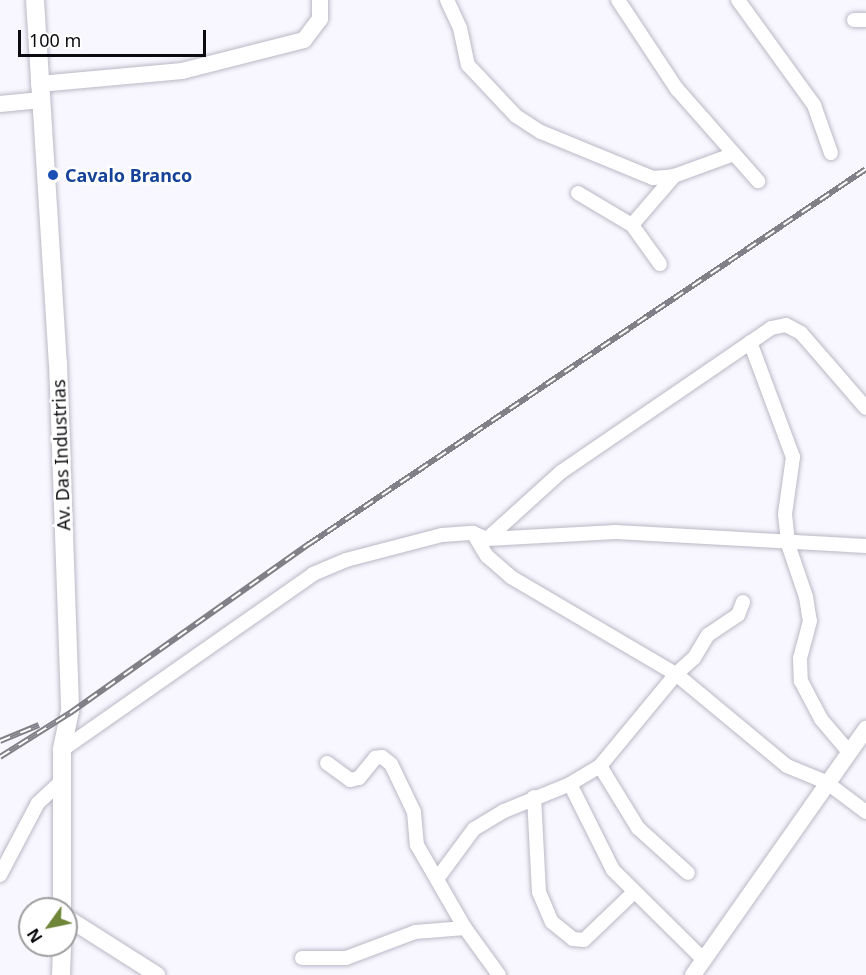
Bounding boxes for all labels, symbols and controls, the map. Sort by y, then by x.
scale bar [21,18,208,56]
text: 100 m [29,28,81,52]
place label: Cavalo Branco [65,164,192,186]
marker: Cavalo Branco [46,168,60,182]
street label: Av. Das Industrias [48,379,74,531]
north arrow [18,897,78,957]
text: N [22,924,47,947]

